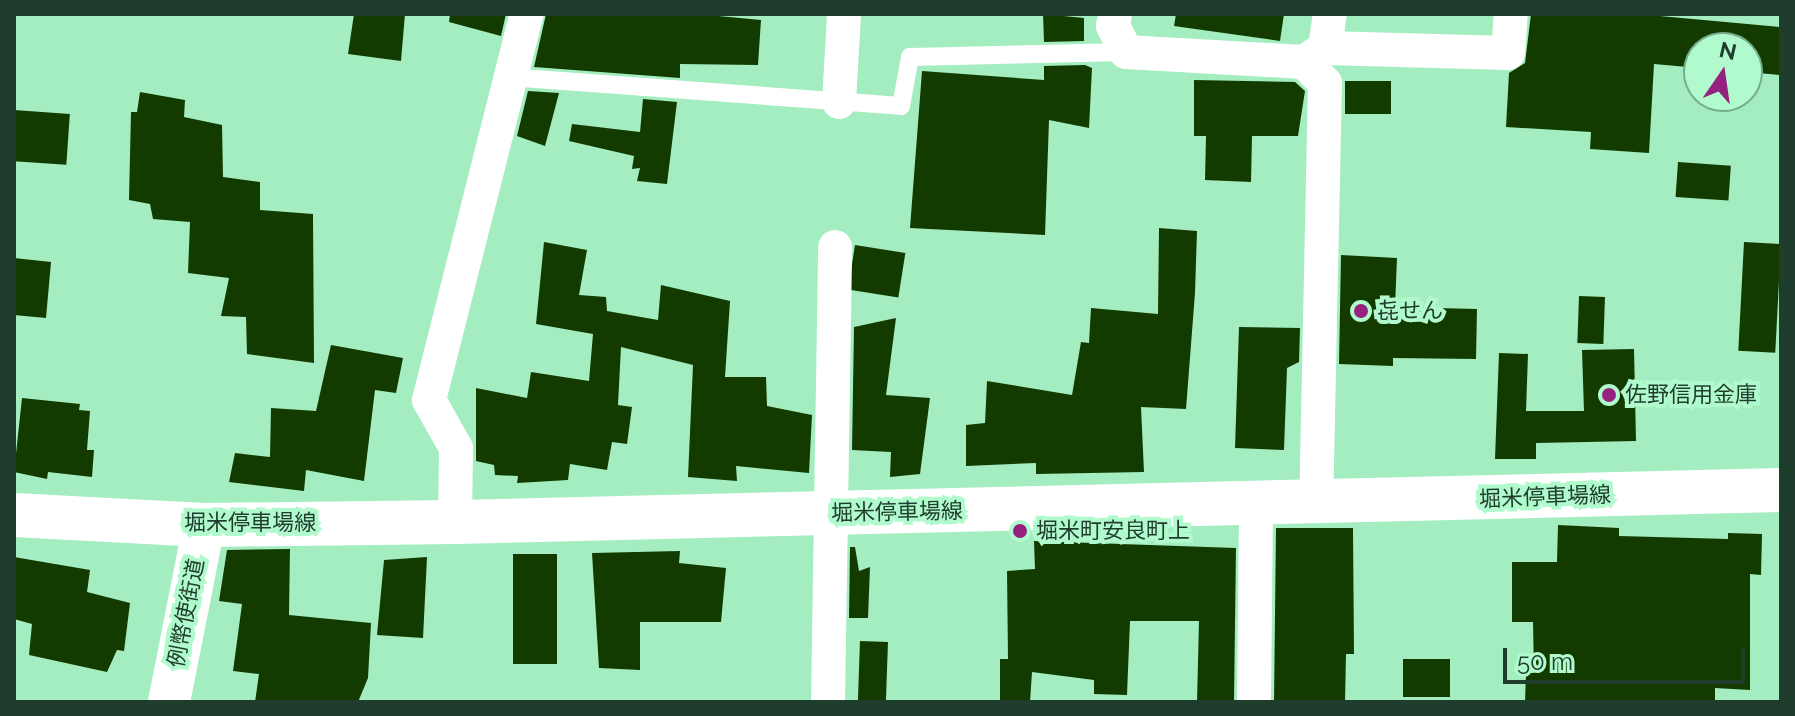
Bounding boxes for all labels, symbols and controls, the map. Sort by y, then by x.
north arrow [1683,32,1763,112]
text: N [1717,36,1739,65]
place label: 㐂せん [1377,298,1443,324]
marker: 㐂せん [1352,302,1370,320]
place label: 佐野信用金庫 [1625,382,1757,408]
marker: 佐野信用金庫 [1600,386,1618,404]
street label: 堀米停車場線 [1479,482,1611,512]
street label: 堀米停車場線 [831,498,963,526]
street label: 堀米停車場線 [184,510,316,536]
place label: 堀米町安良町上 [1036,518,1190,544]
marker: 堀米町安良町上 [1011,522,1029,540]
street label: 例幣使街道 [163,556,209,670]
scale bar [1507,632,1749,682]
text: 50 m [1517,647,1573,676]

